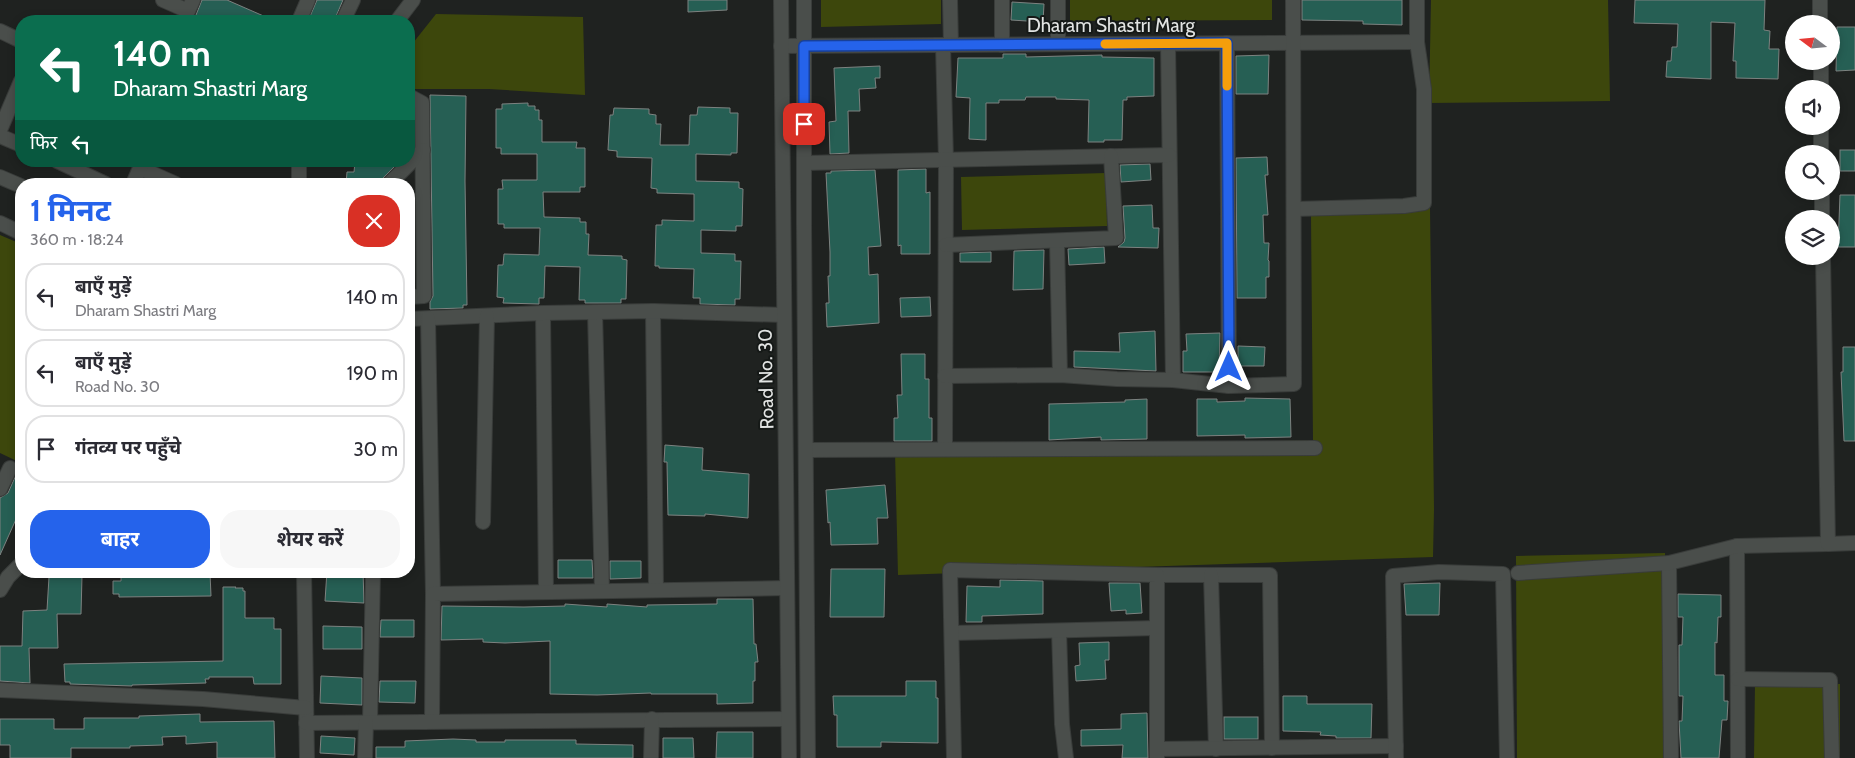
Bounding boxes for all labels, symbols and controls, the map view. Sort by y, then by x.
street label: Dharam Shastri Marg [1027,14,1195,37]
north arrow [1785,15,1840,70]
map controls [1785,15,1840,265]
text: 140 m [113,32,211,75]
icon: left [30,35,95,100]
text: Dharam Shastri Marg [113,75,307,102]
button: sound [1785,80,1840,135]
pin [783,103,825,145]
icon: arrive [790,110,818,138]
icon: left [67,130,95,158]
text: फिर [30,131,57,154]
button: search [1785,145,1840,200]
text: 1 मिनट [30,192,111,229]
button: close [348,195,400,247]
button: layers [1785,210,1840,265]
text: 360 m · 18:24 [30,230,123,249]
text: बाएँ मुड़ें [75,275,131,298]
icon: left [32,283,60,311]
text: 140 m [347,286,398,309]
text: Dharam Shastri Marg [75,301,216,320]
street label: Road No. 30 [754,328,778,430]
position arrow [1202,340,1254,392]
text: बाएँ मुड़ें [75,351,131,374]
icon: left [32,359,60,387]
text: 190 m [347,362,398,385]
text: Road No. 30 [75,377,160,396]
icon: arrive [32,435,60,463]
text: गंतव्य पर पहुँचे [75,436,181,459]
text: 30 m [354,438,398,461]
button: बाहर [30,510,210,568]
button: शेयर करें [220,510,400,568]

